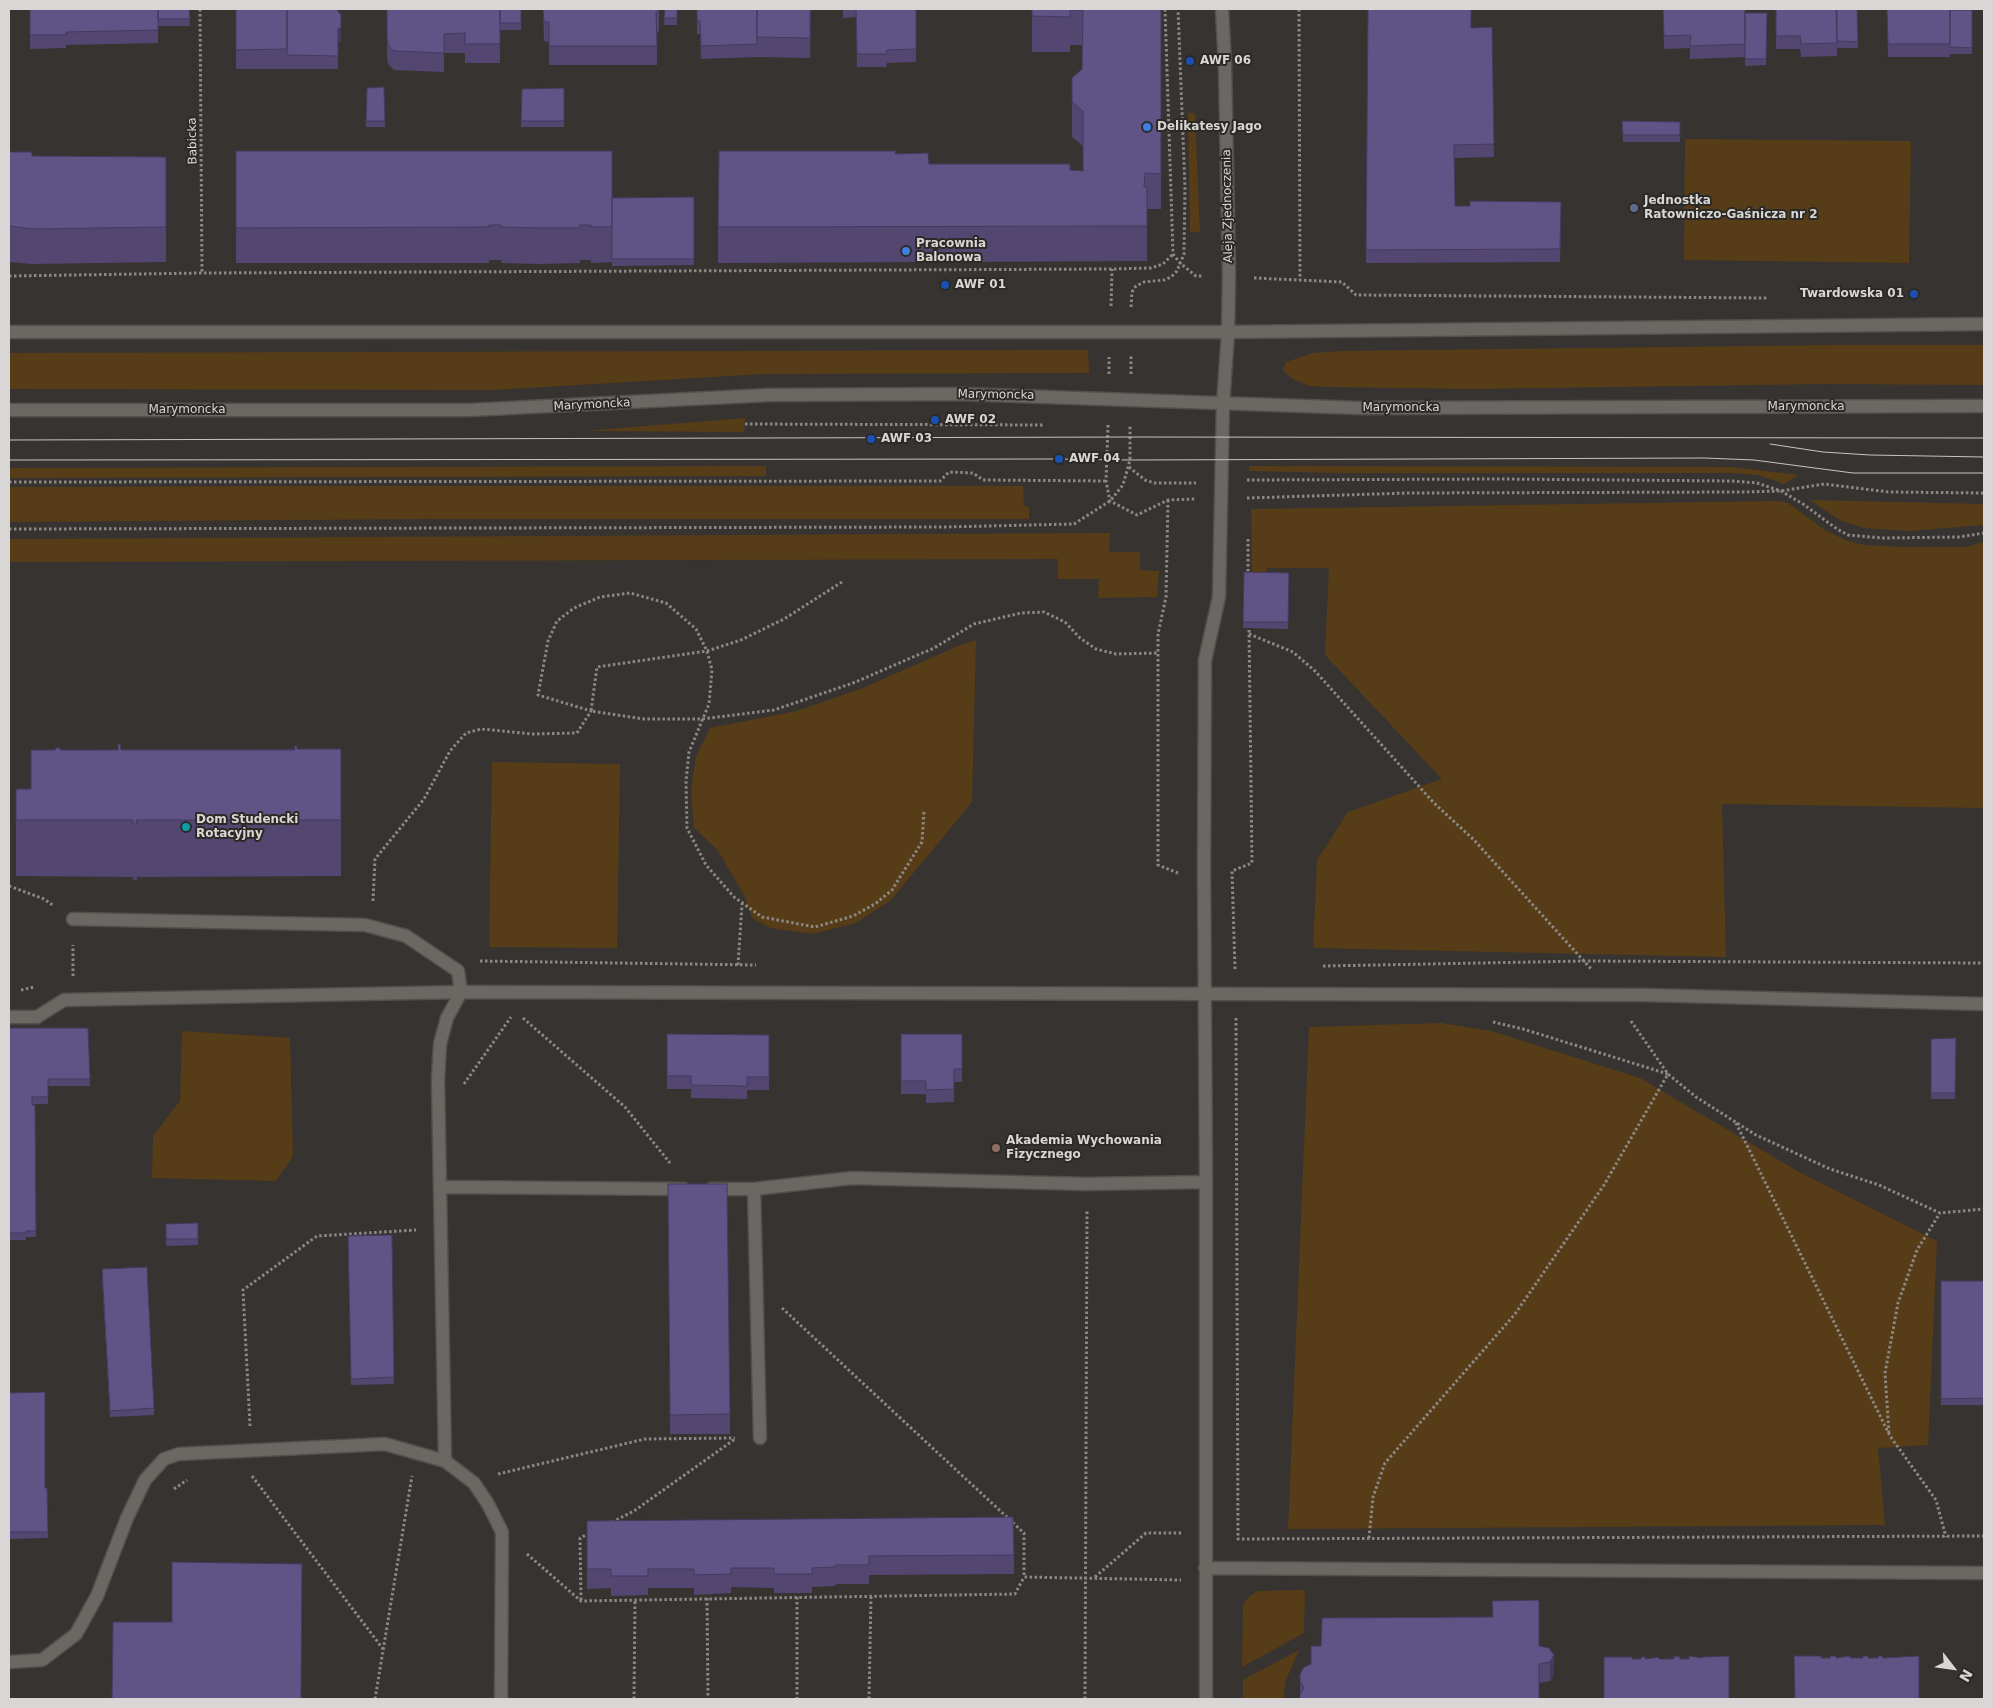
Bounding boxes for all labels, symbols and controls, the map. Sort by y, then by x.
place label: AWF 06 [1200,54,1251,68]
marker: AWF 06 [1184,55,1196,67]
street label: Babicka [185,117,201,165]
place label: Delikatesy Jago [1157,120,1262,134]
marker: Delikatesy Jago [1141,121,1153,133]
street label: Aleja Zjednoczenia [1220,149,1236,263]
place label: Jednostka Ratowniczo-Gaśnicza nr 2 [1644,194,1817,222]
marker: Jednostka Ratowniczo-Gaśnicza nr 2 [1628,202,1640,214]
place label: Pracownia Balonowa [916,237,986,265]
marker: Pracownia Balonowa [900,245,912,257]
place label: AWF 01 [955,278,1006,292]
marker: AWF 01 [939,279,951,291]
place label: Twardowska 01 [1800,287,1904,301]
marker: Twardowska 01 [1908,288,1920,300]
street label: Marymoncka [957,387,1035,403]
street label: Marymoncka [553,396,631,414]
street label: Marymoncka [1767,400,1845,414]
street label: Marymoncka [1362,401,1440,415]
street label: Marymoncka [148,403,226,417]
place label: AWF 02 [945,413,996,427]
marker: AWF 02 [929,414,941,426]
place label: AWF 03 [881,432,932,446]
marker: AWF 03 [865,433,877,445]
place label: AWF 04 [1069,452,1120,466]
marker: AWF 04 [1053,453,1065,465]
place label: Dom Studencki Rotacyjny [196,813,298,841]
marker: Dom Studencki Rotacyjny [180,821,192,833]
place label: Akademia Wychowania Fizycznego [1006,1134,1162,1162]
marker: Akademia Wychowania Fizycznego [990,1142,1002,1154]
north arrow [1928,1643,1978,1693]
text: N [1956,1666,1976,1685]

